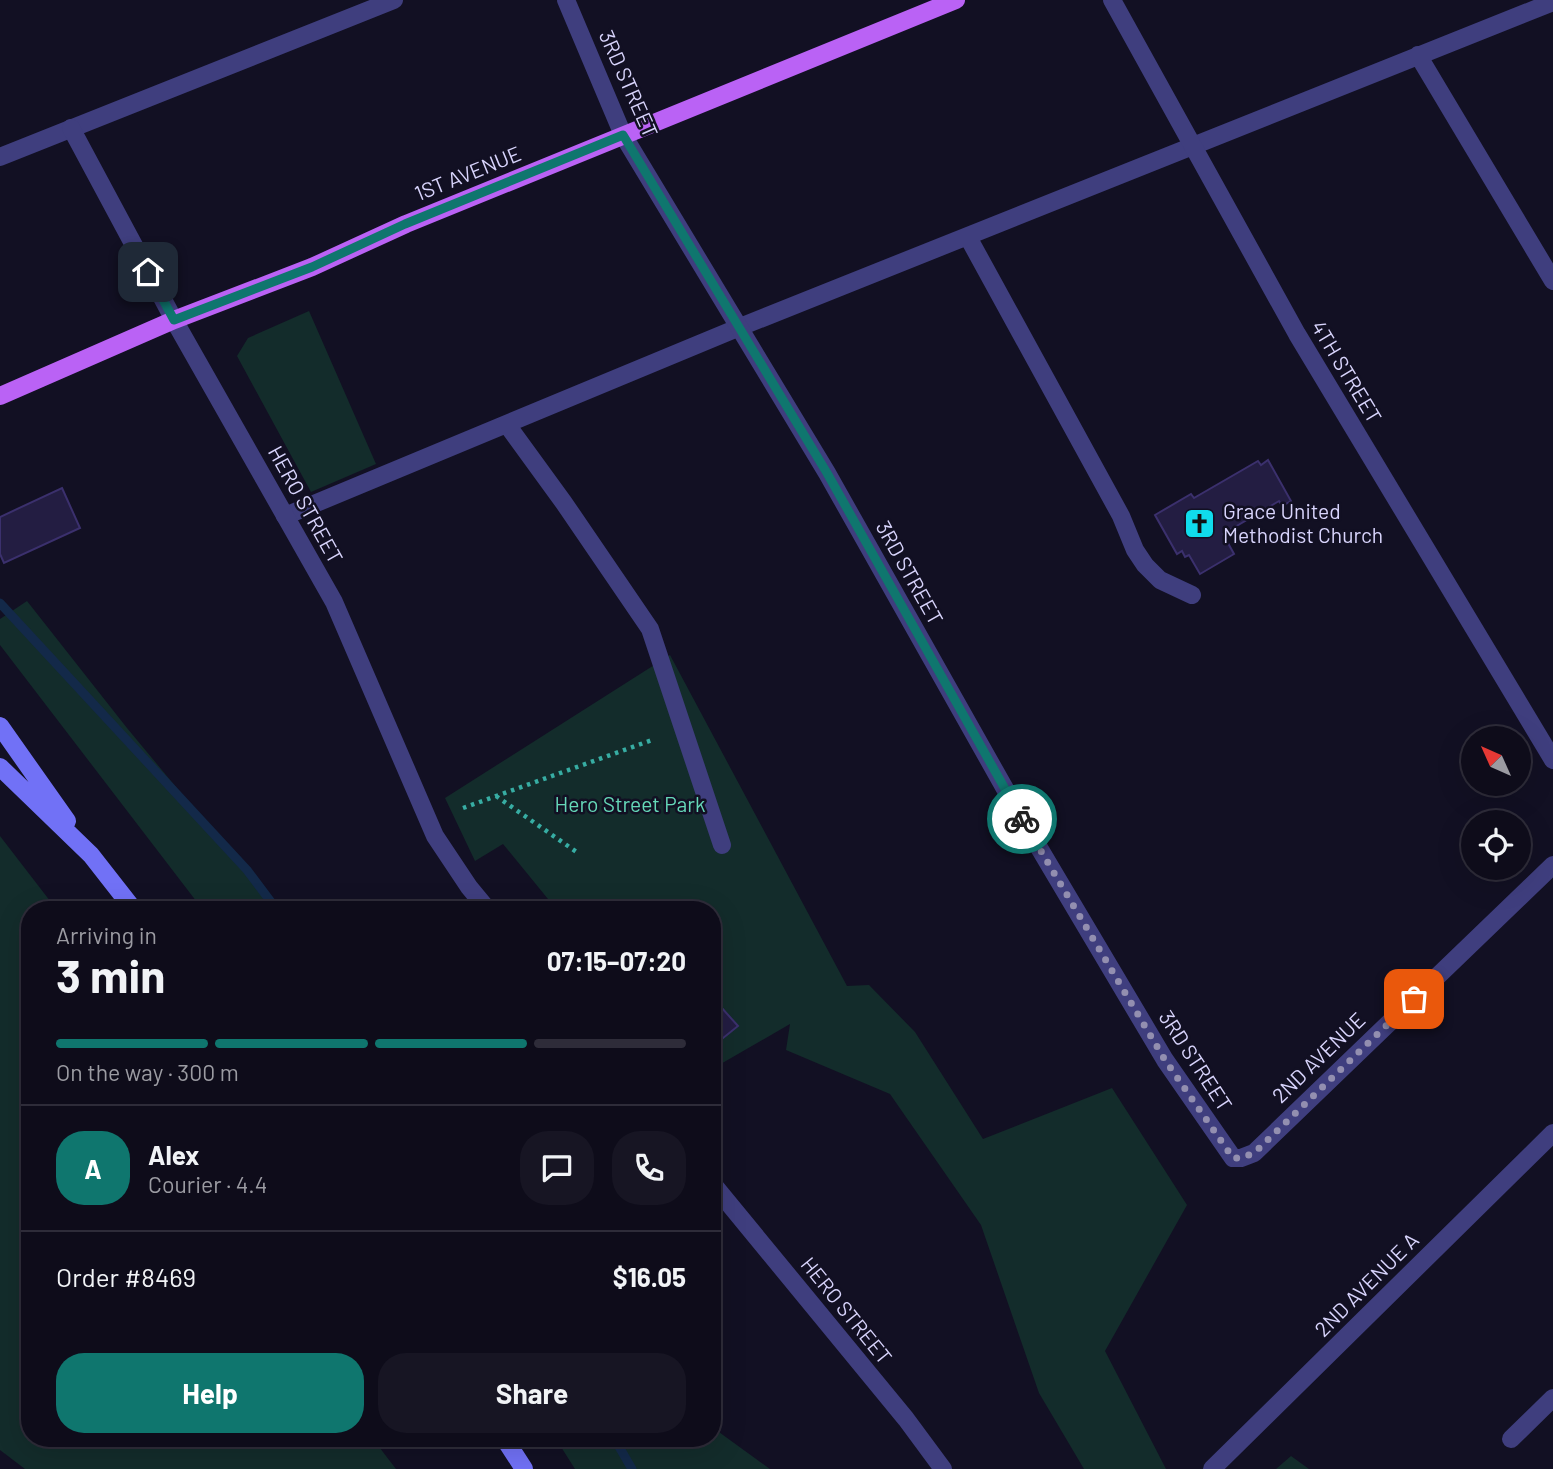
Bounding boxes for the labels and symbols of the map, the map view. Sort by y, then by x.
street label: 3RD STREET [595,26,664,141]
street label: 1ST AVENUE [411,140,524,205]
pin [118,242,178,302]
street label: 4TH STREET [1307,315,1388,427]
street label: HERO STREET [264,441,349,567]
place label: Grace United Methodist Church [1223,498,1383,547]
church icon: Grace United Methodist Church [1183,507,1217,541]
street label: 3RD STREET [872,516,949,629]
north arrow [1461,726,1531,796]
courier [987,784,1057,854]
park label: Hero Street Park [555,791,705,816]
pin [1384,969,1444,1029]
street label: 3RD STREET [1155,1005,1238,1115]
street label: 2ND AVENUE [1266,1006,1370,1107]
street label: 2ND AVENUE A [1309,1227,1423,1341]
street label: HERO STREET [796,1251,898,1369]

